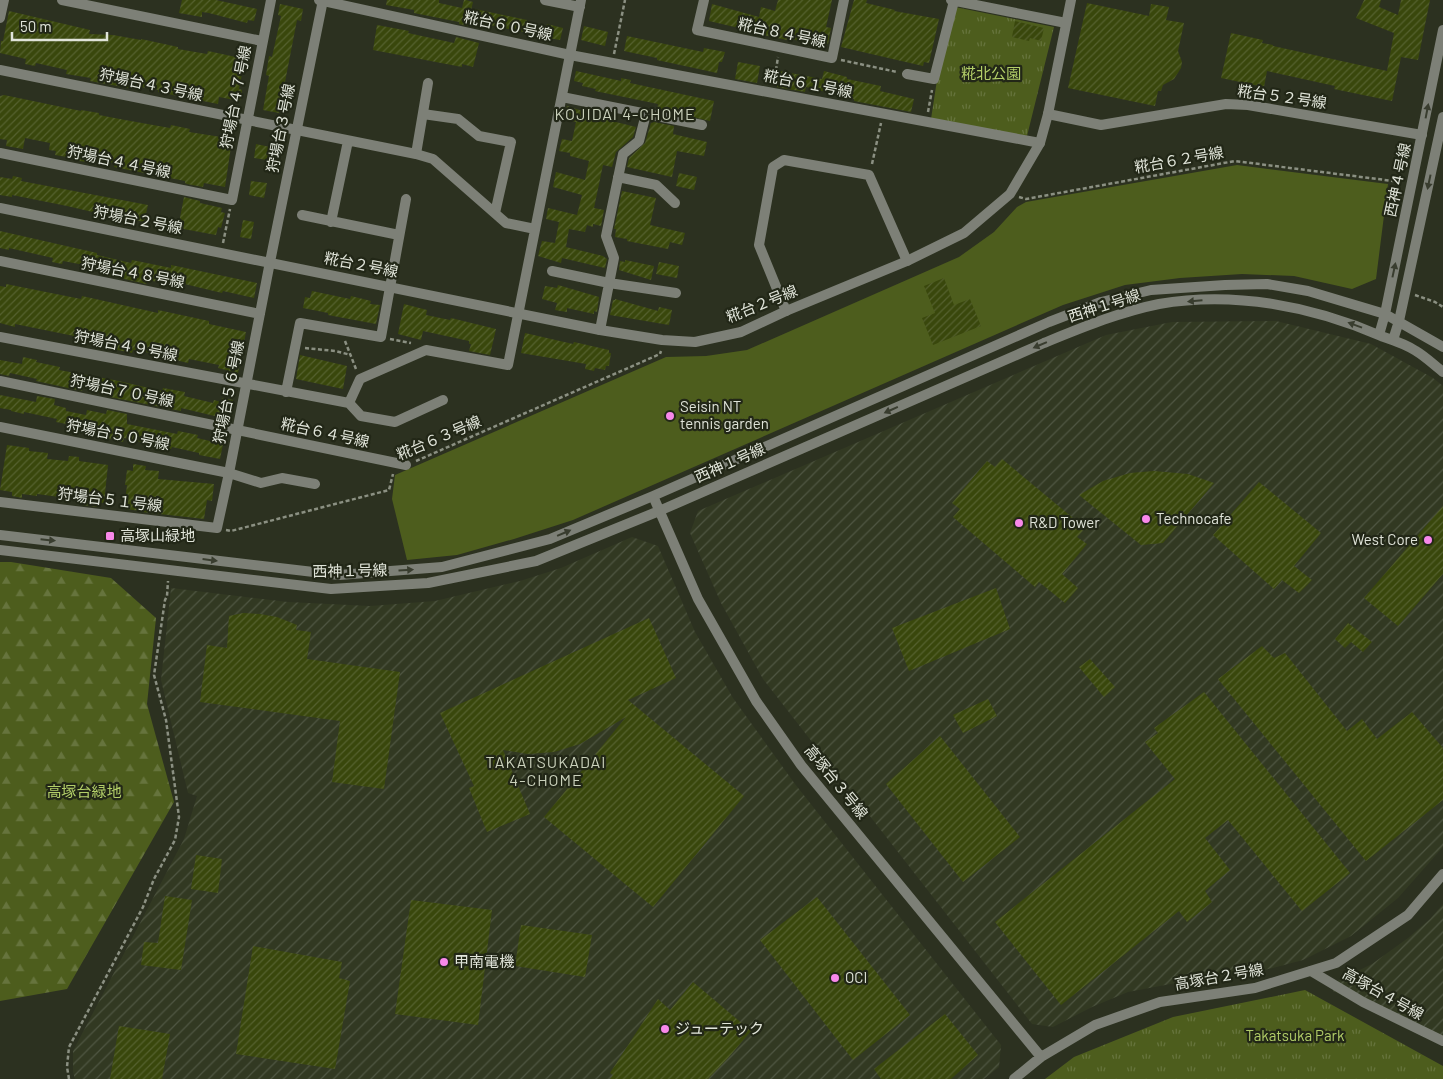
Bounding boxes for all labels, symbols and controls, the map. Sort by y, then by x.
street label: 糀台６０号線 [462,7,554,43]
scale bar [12,10,108,42]
street label: 糀台８４号線 [736,14,828,50]
text: 50 m [20,17,52,35]
street label: 狩場台４７号線 [216,44,254,150]
street label: 狩場台４３号線 [98,64,204,104]
park label: 糀北公園 [961,64,1021,82]
street label: 糀台６１号線 [762,66,854,100]
street label: 糀台５２号線 [1236,81,1328,111]
street label: 狩場台３号線 [263,82,297,174]
one-way arrow [1423,103,1431,119]
district label: KOJIDAI 4-CHOME [554,104,696,123]
street label: 狩場台４４号線 [66,141,172,181]
street label: 西神４号線 [1380,141,1414,218]
street label: 糀台６２号線 [1133,142,1225,176]
one-way arrow [1425,174,1433,189]
street label: 狩場台２号線 [92,202,184,236]
street label: 糀台２号線 [323,248,400,280]
street label: 狩場台４８号線 [80,253,186,291]
one-way arrow [1390,263,1398,278]
street label: 糀台２号線 [723,281,800,325]
street label: 西神１号線 [1065,285,1142,325]
one-way arrow [1187,297,1203,305]
one-way arrow [1347,321,1362,328]
street label: 狩場台４９号線 [73,326,179,364]
street label: 狩場台５６号線 [209,339,247,445]
one-way arrow [1033,341,1047,349]
street label: 狩場台７０号線 [69,370,175,410]
place label: Seisin NT tennis garden [680,397,769,432]
one-way arrow [884,406,898,414]
marker: Seisin NT tennis garden [664,410,676,422]
street label: 糀台６３号線 [394,411,484,463]
street label: 糀台６４号線 [279,414,371,450]
street label: 狩場台５０号線 [65,415,171,453]
street label: 西神１号線 [692,439,768,486]
street label: 狩場台５１号線 [57,484,163,514]
place label: Technocafe [1156,509,1232,527]
place label: R&D Tower [1029,513,1100,531]
marker: Technocafe [1140,513,1152,525]
marker: R&D Tower [1013,517,1025,529]
place label: 高塚山緑地 [120,526,195,544]
one-way arrow [557,529,571,537]
marker: 高塚山緑地 [104,530,116,542]
place label: West Core [1351,530,1418,548]
marker: West Core [1422,534,1434,546]
one-way arrow [41,537,57,545]
one-way arrow [202,556,218,564]
street label: 西神１号線 [312,560,388,580]
one-way arrow [398,566,414,574]
street label: 高塚台３号線 [801,741,872,822]
district label: TAKATSUKADAI 4-CHOME [486,752,606,789]
park label: 高塚台緑地 [46,782,122,800]
place label: 甲南電機 [454,952,514,970]
marker: 甲南電機 [438,956,450,968]
street label: 高塚台２号線 [1173,959,1265,993]
street label: 高塚台４号線 [1340,963,1427,1023]
place label: OCI [845,968,867,986]
marker: OCI [829,972,841,984]
place label: ジューテック [675,1019,764,1037]
marker: ジューテック [659,1023,671,1035]
park label: Takatsuka Park [1245,1026,1345,1044]

